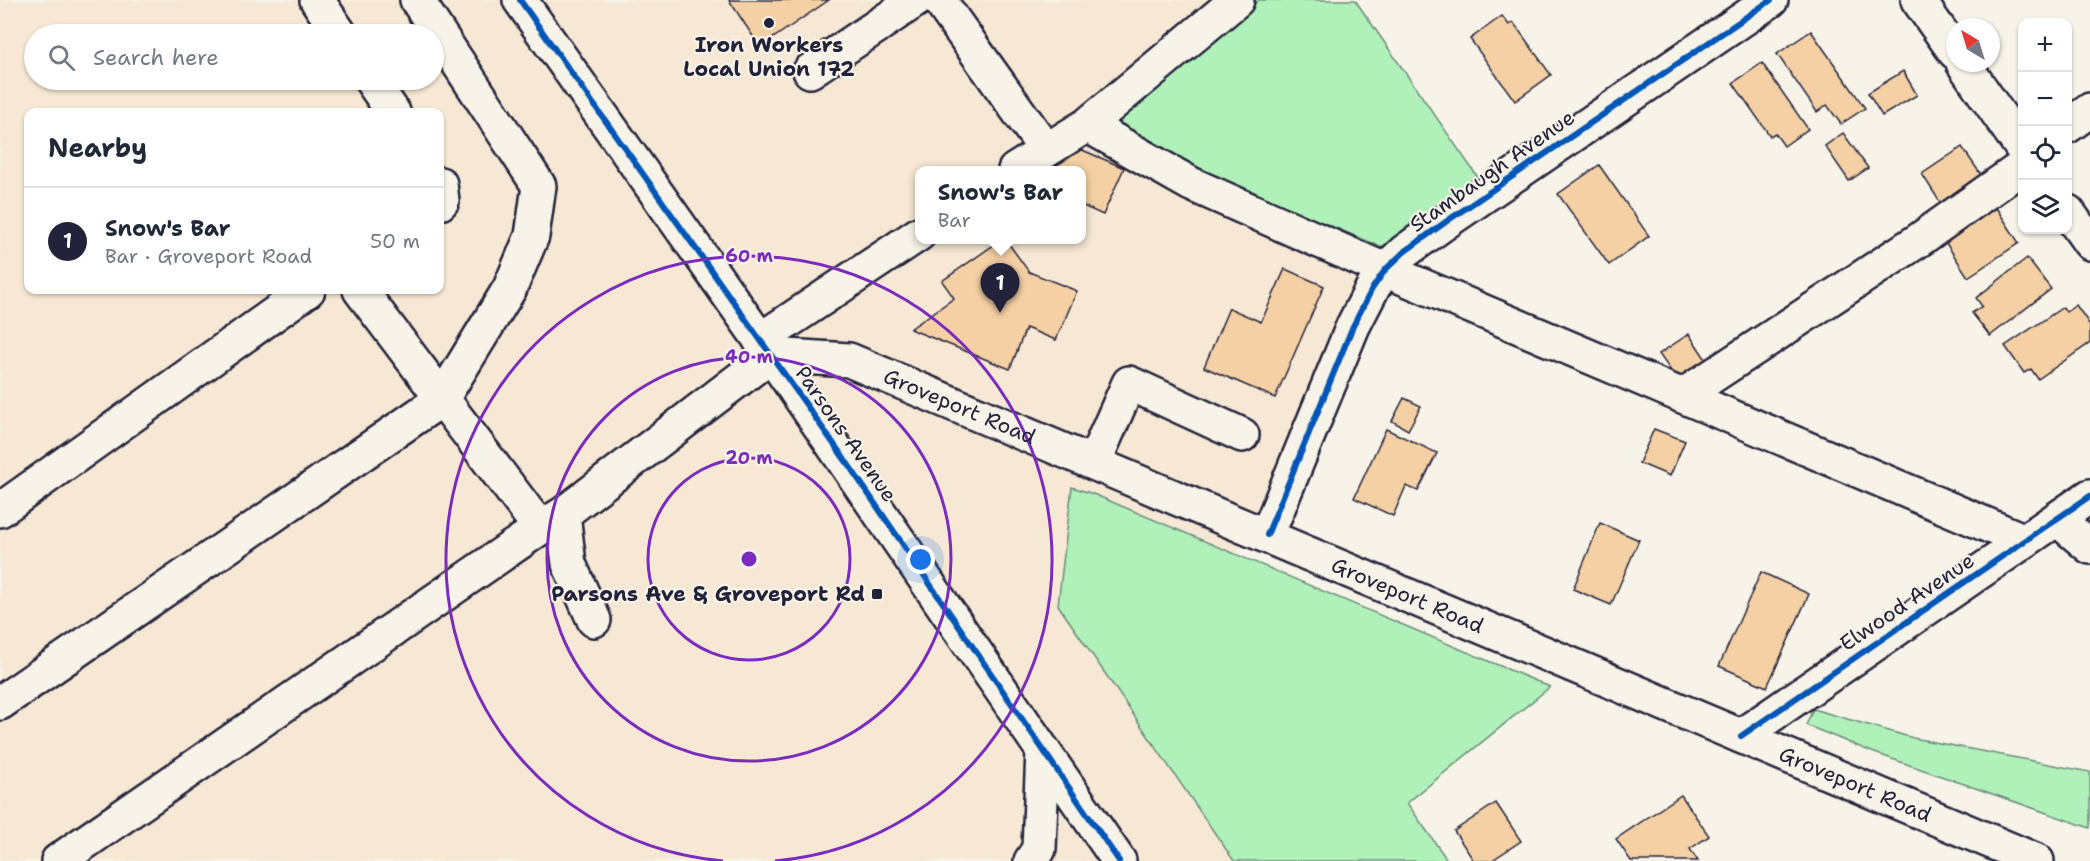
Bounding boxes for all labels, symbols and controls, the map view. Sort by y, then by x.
marker: Iron Workers Local Union 172 [762,16,776,30]
north arrow [1946,18,2000,72]
map controls [2018,18,2072,234]
button: + [2018,18,2072,72]
search box [24,24,444,90]
place label: Iron Workers Local Union 172 [683,31,855,83]
icon: search [45,41,78,74]
text: Search here [93,43,219,72]
button: − [2018,72,2072,126]
street label: Stambaugh Avenue [1404,103,1580,239]
button: locate [2018,126,2072,180]
text: Nearby [48,130,147,165]
popup [915,166,1086,244]
text: Snow's Bar [938,178,1063,207]
button: layers [2018,180,2072,234]
text: Bar [938,207,971,233]
text: Snow's Bar [105,214,231,243]
text: 1 [63,228,72,254]
text: 50 m [370,228,420,254]
text: Bar · Groveport Road [105,243,312,269]
text: 60 m [725,244,773,268]
pin: 1 [980,264,1020,313]
text: 40 m [725,345,773,369]
street label: Parsons Avenue [789,360,903,508]
street label: Groveport Road [879,362,1040,451]
text: 20 m [725,446,773,470]
your location [906,545,935,574]
street label: Elwood Avenue [1834,547,1980,657]
centre of rings [739,549,759,569]
street label: Groveport Road [1327,551,1488,640]
place label: Parsons Ave & Groveport Rd [551,580,865,608]
marker: Parsons Ave & Groveport Rd [870,587,884,601]
street label: Groveport Road [1775,740,1936,829]

